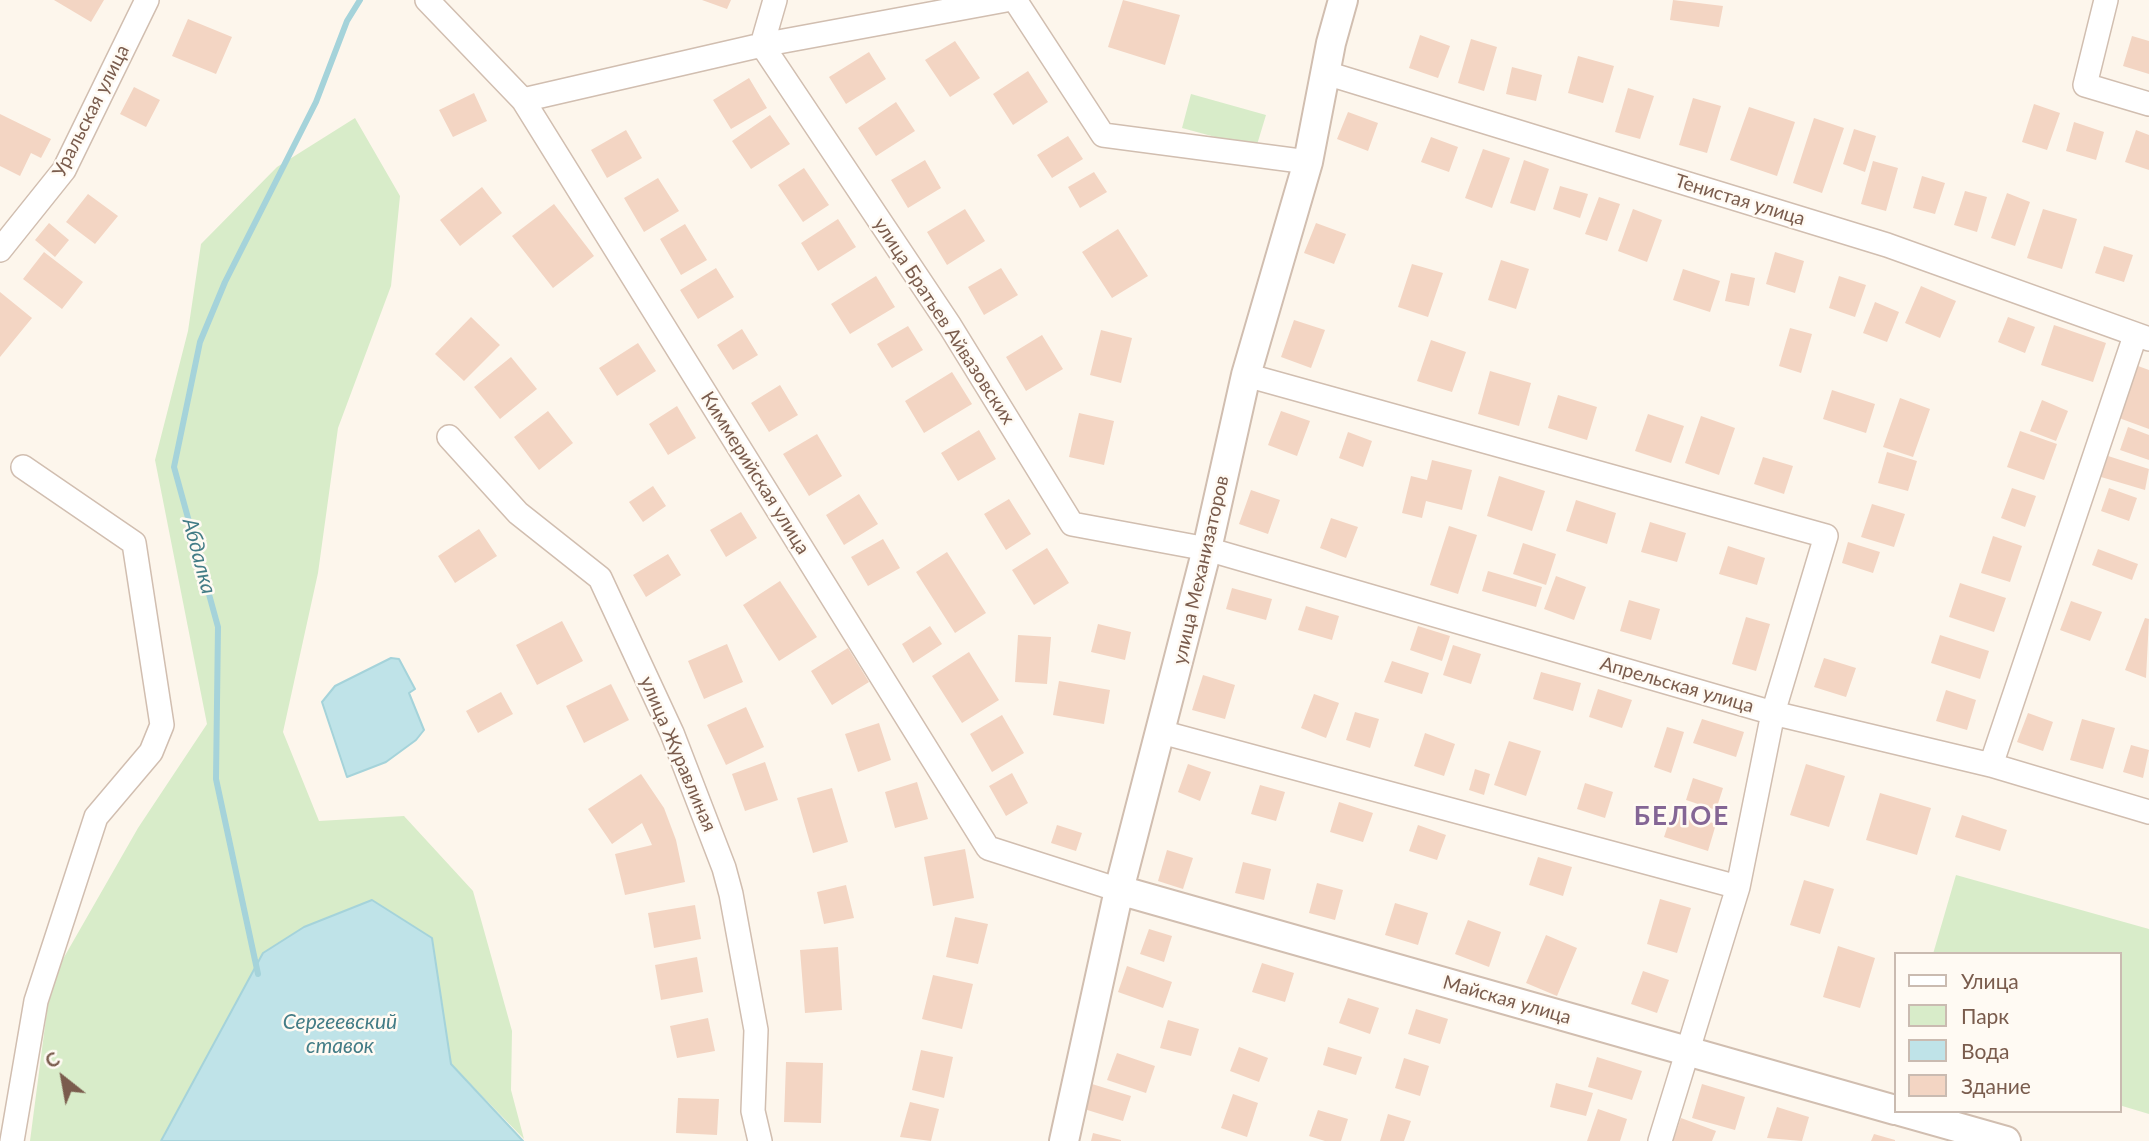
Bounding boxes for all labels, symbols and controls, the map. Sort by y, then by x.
street label: Уральская улица [48,41,134,181]
street label: Тенистая улица [1672,169,1808,231]
street label: улица Братьев Айвазовских [869,213,1019,429]
street label: Киммерийская улица [696,388,814,558]
street label: улица Механизаторов [1168,473,1234,667]
water label: Абдалка [177,515,221,597]
street label: Апрельская улица [1598,652,1756,718]
street label: улица Журавлиная [635,673,721,835]
district label: БЕЛОЕ [1634,801,1730,833]
legend [1894,952,2121,1113]
text: Улица [1961,968,2019,993]
street label: Майская улица [1440,971,1574,1029]
text: Парк [1961,1003,2009,1028]
water label: Сергеевский ставок [283,1009,397,1059]
text: Вода [1961,1038,2009,1063]
north arrow [28,1043,98,1113]
text: С [41,1046,63,1073]
text: Здание [1961,1073,2031,1098]

